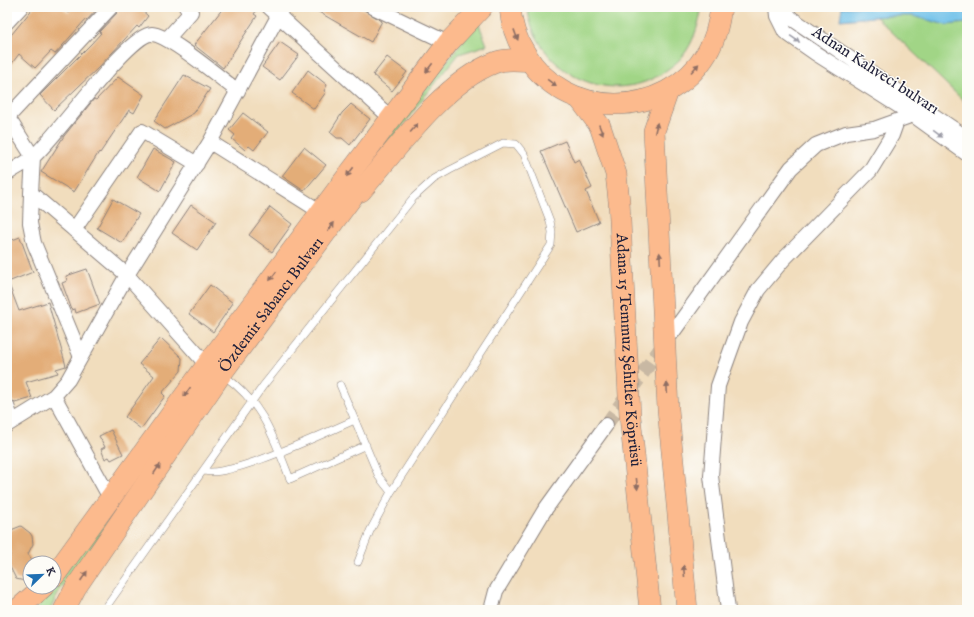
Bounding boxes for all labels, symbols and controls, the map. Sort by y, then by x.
street label: Adnan Kahveci bulvarı [807,22,942,120]
one-way arrow [514,30,520,42]
one-way arrow [790,35,800,43]
one-way arrow [425,63,433,74]
one-way arrow [691,63,700,73]
one-way arrow [546,79,557,88]
one-way arrow [653,122,659,135]
one-way arrow [410,123,419,134]
one-way arrow [598,124,604,136]
one-way arrow [933,129,944,138]
one-way arrow [346,166,355,177]
one-way arrow [326,221,335,232]
street label: Adana 15 Temmuz Şehitler Köprüsü [611,232,645,468]
street label: Özdemir Sabancı Bulvarı [214,234,329,377]
one-way arrow [657,252,664,264]
one-way arrow [269,271,277,282]
one-way arrow [663,382,670,394]
one-way arrow [183,386,191,397]
one-way arrow [153,464,161,474]
one-way arrow [634,478,640,490]
north arrow [22,555,62,595]
text: K [42,565,59,579]
one-way arrow [680,565,687,577]
one-way arrow [80,571,88,581]

